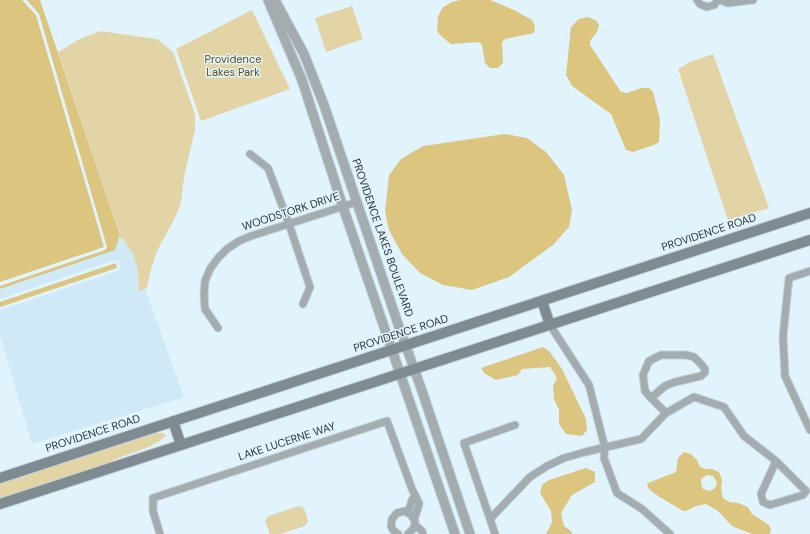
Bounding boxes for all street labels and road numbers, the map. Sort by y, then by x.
street label: PROVIDENCE LAKES BOULEVARD [349,157,415,319]
street label: WOODSTORK DRIVE [241,190,341,234]
street label: PROVIDENCE ROAD [660,211,758,255]
street label: PROVIDENCE ROAD [352,312,450,356]
street label: PROVIDENCE ROAD [44,412,142,456]
street label: LAKE LUCERNE WAY [237,420,337,464]

